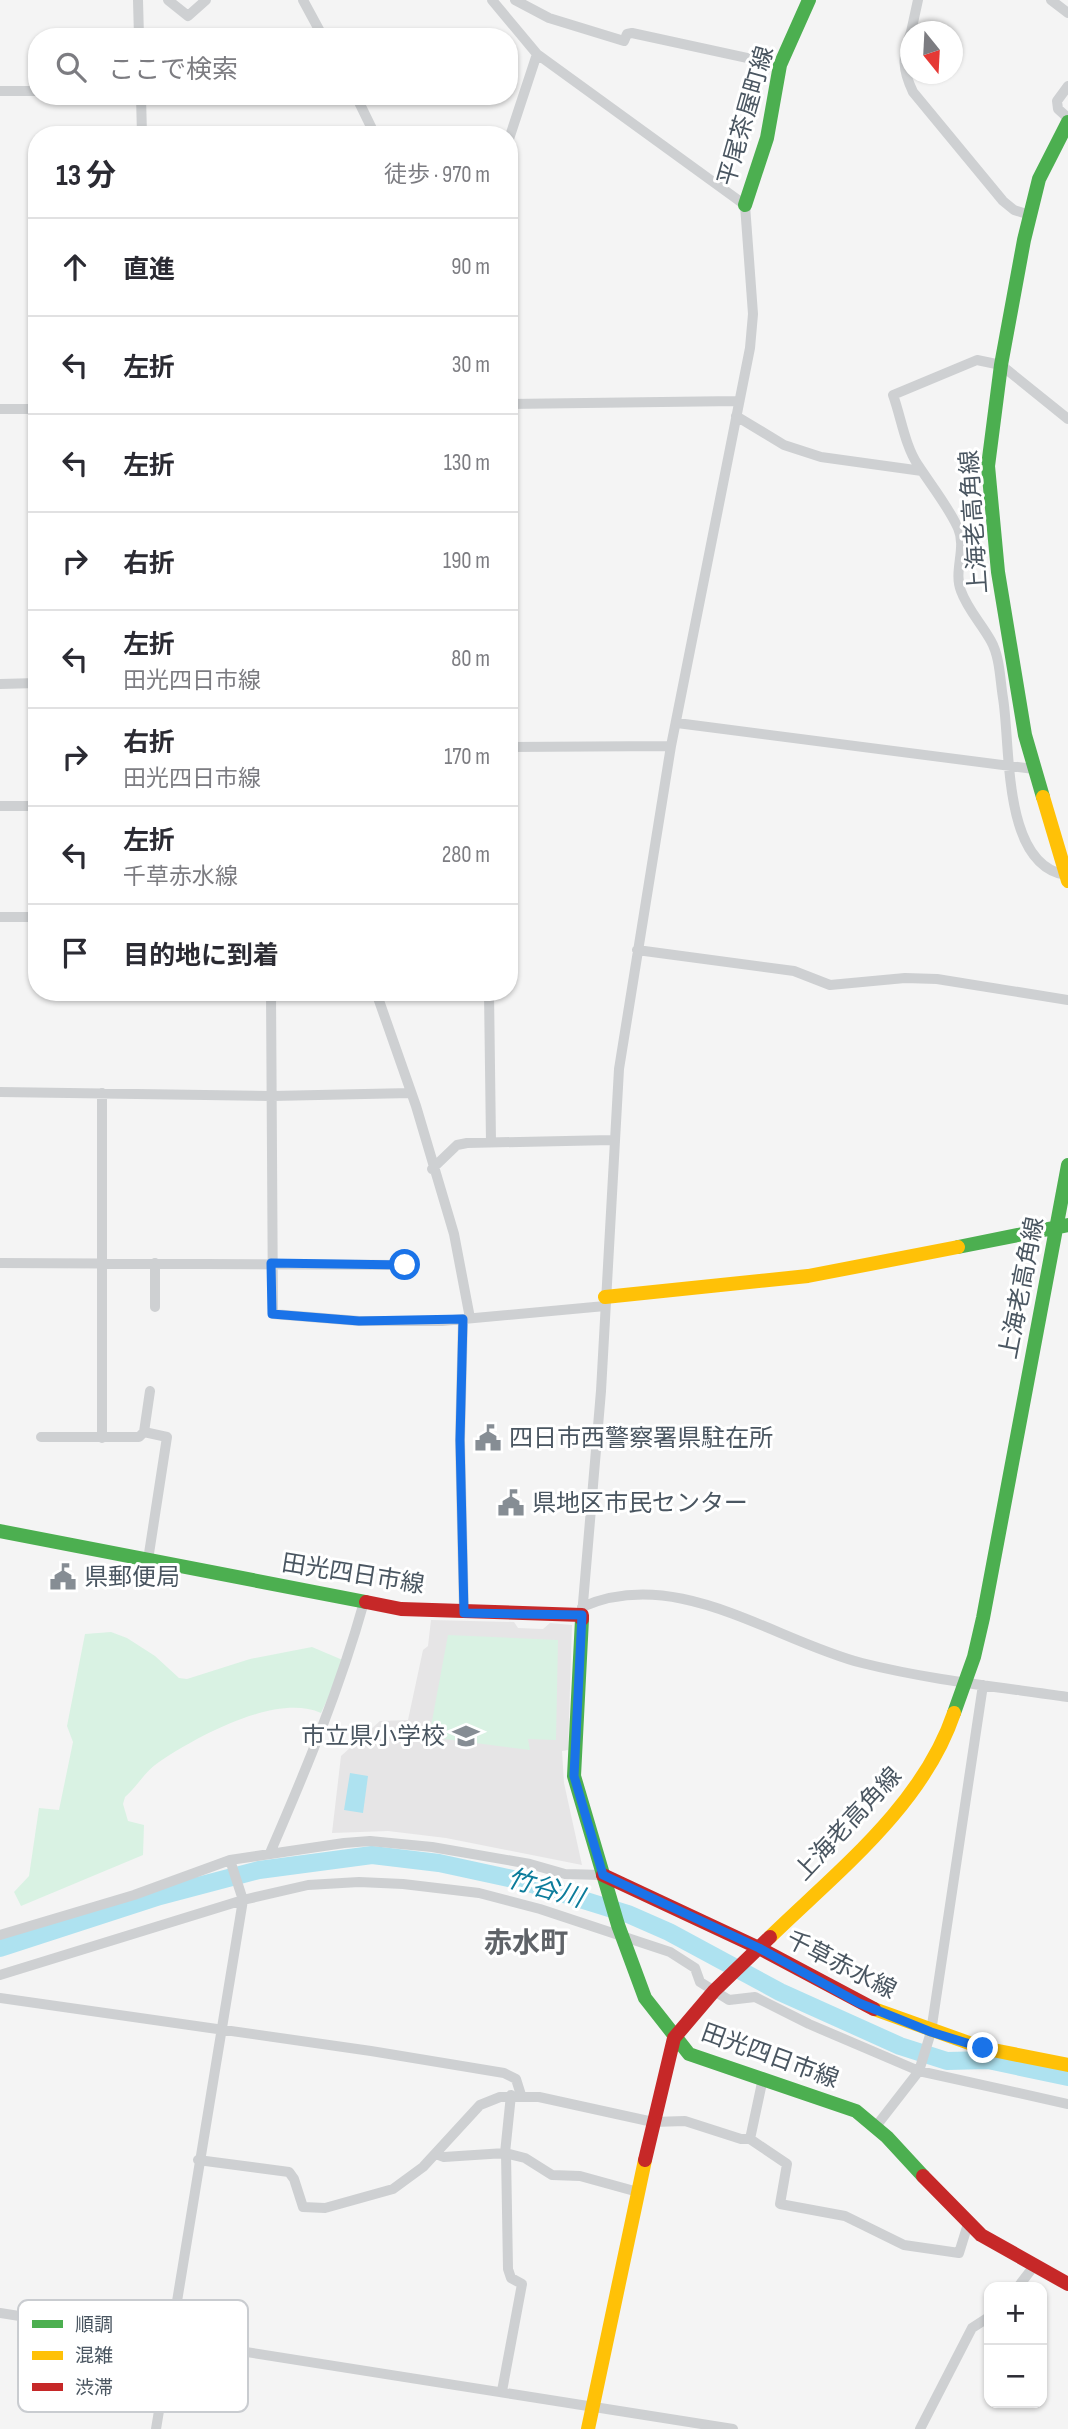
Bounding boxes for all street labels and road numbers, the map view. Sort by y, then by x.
street label: 平尾茶屋町線 [712,43,780,189]
street label: 上海老高角線 [955,449,993,595]
street label: 上海老高角線 [994,1215,1050,1361]
street label: 田光四日市線 [280,1548,426,1600]
street label: 上海老高角線 [788,1761,908,1887]
street label: 千草赤水線 [781,1925,901,2005]
street label: 田光四日市線 [697,2018,843,2094]

